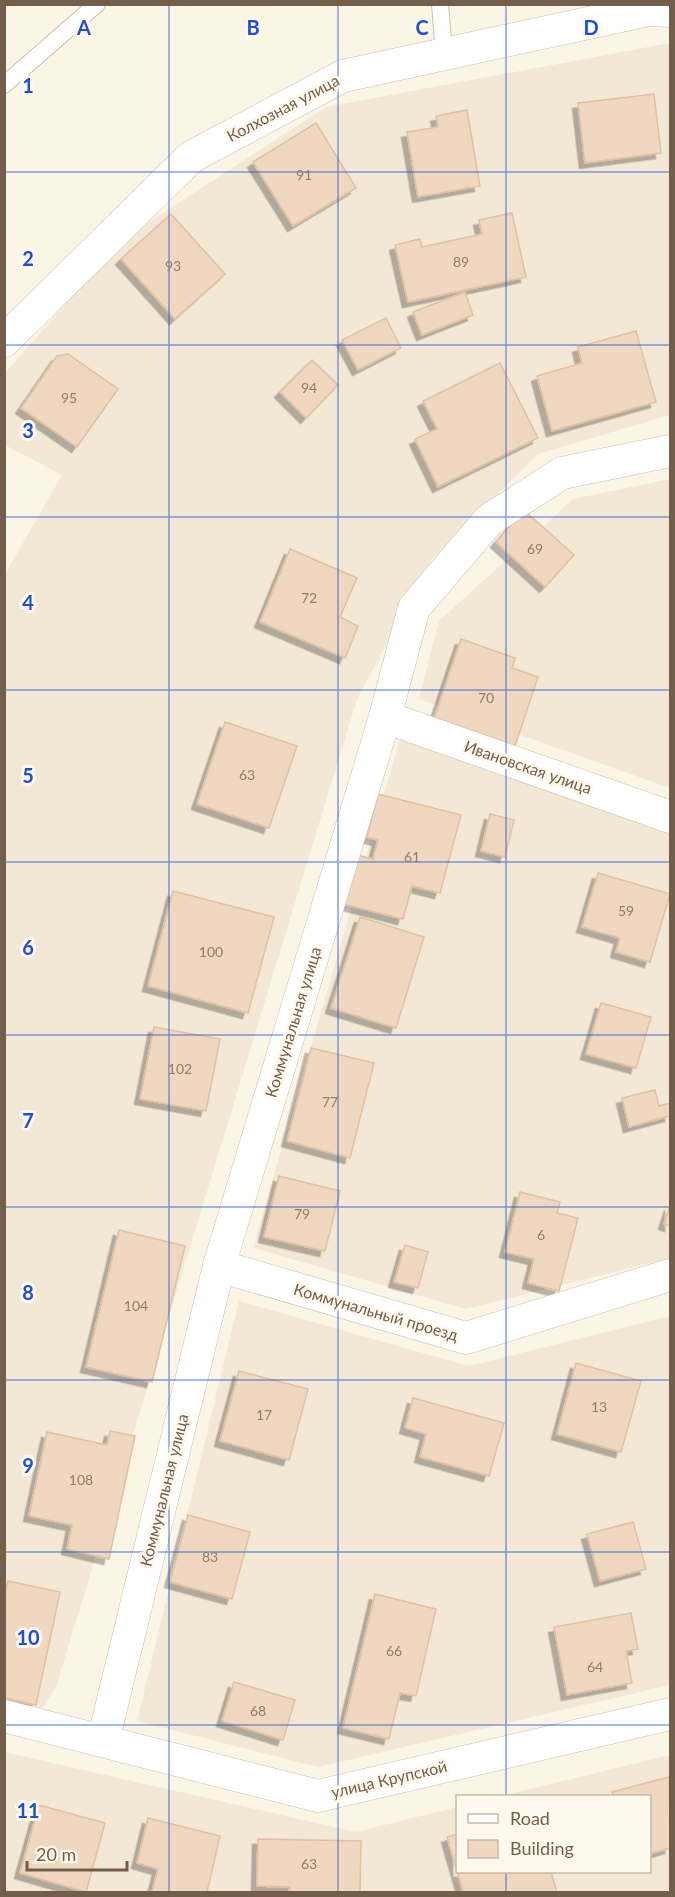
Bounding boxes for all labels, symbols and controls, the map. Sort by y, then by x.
text: A [76,15,91,39]
text: B [246,15,260,39]
text: C [415,15,429,39]
text: D [583,15,599,39]
street label: Колхозная улица [223,70,342,145]
text: 1 [22,73,34,97]
house number: 91 [296,166,312,183]
text: 2 [22,246,34,270]
house number: 89 [453,253,469,270]
house number: 93 [165,257,181,274]
house number: 94 [301,379,317,396]
house number: 95 [61,389,77,406]
text: 3 [22,418,34,442]
house number: 69 [527,540,543,557]
house number: 72 [301,589,317,606]
text: 4 [22,590,34,614]
house number: 70 [478,689,494,706]
street label: Ивановская улица [462,736,594,797]
text: 5 [22,763,34,787]
house number: 63 [239,766,255,783]
house number: 61 [404,848,420,865]
house number: 59 [618,902,634,919]
text: 6 [22,935,34,959]
house number: 100 [199,943,223,960]
street label: Коммунальная улица [261,944,325,1100]
house number: 102 [168,1060,192,1077]
house number: 77 [322,1093,338,1110]
text: 7 [22,1108,34,1132]
house number: 79 [294,1205,310,1222]
house number: 6 [537,1226,545,1243]
street label: Коммунальный проезд [292,1279,461,1344]
text: 8 [22,1280,34,1304]
house number: 104 [124,1297,148,1314]
house number: 13 [591,1398,607,1415]
house number: 17 [256,1406,272,1423]
street label: Коммунальная улица [135,1412,192,1568]
text: 9 [22,1453,34,1477]
house number: 108 [69,1471,93,1488]
house number: 83 [202,1548,218,1565]
text: 10 [16,1625,40,1649]
house number: 66 [386,1642,402,1659]
house number: 64 [587,1658,603,1675]
house number: 68 [250,1702,266,1719]
street label: улица Крупской [329,1756,449,1801]
legend [456,1795,651,1873]
text: 11 [16,1798,40,1822]
text: Road [510,1807,550,1829]
scale bar [27,1834,128,1872]
text: Building [510,1837,574,1859]
text: 20 m [36,1843,76,1865]
house number: 63 [301,1855,317,1872]

